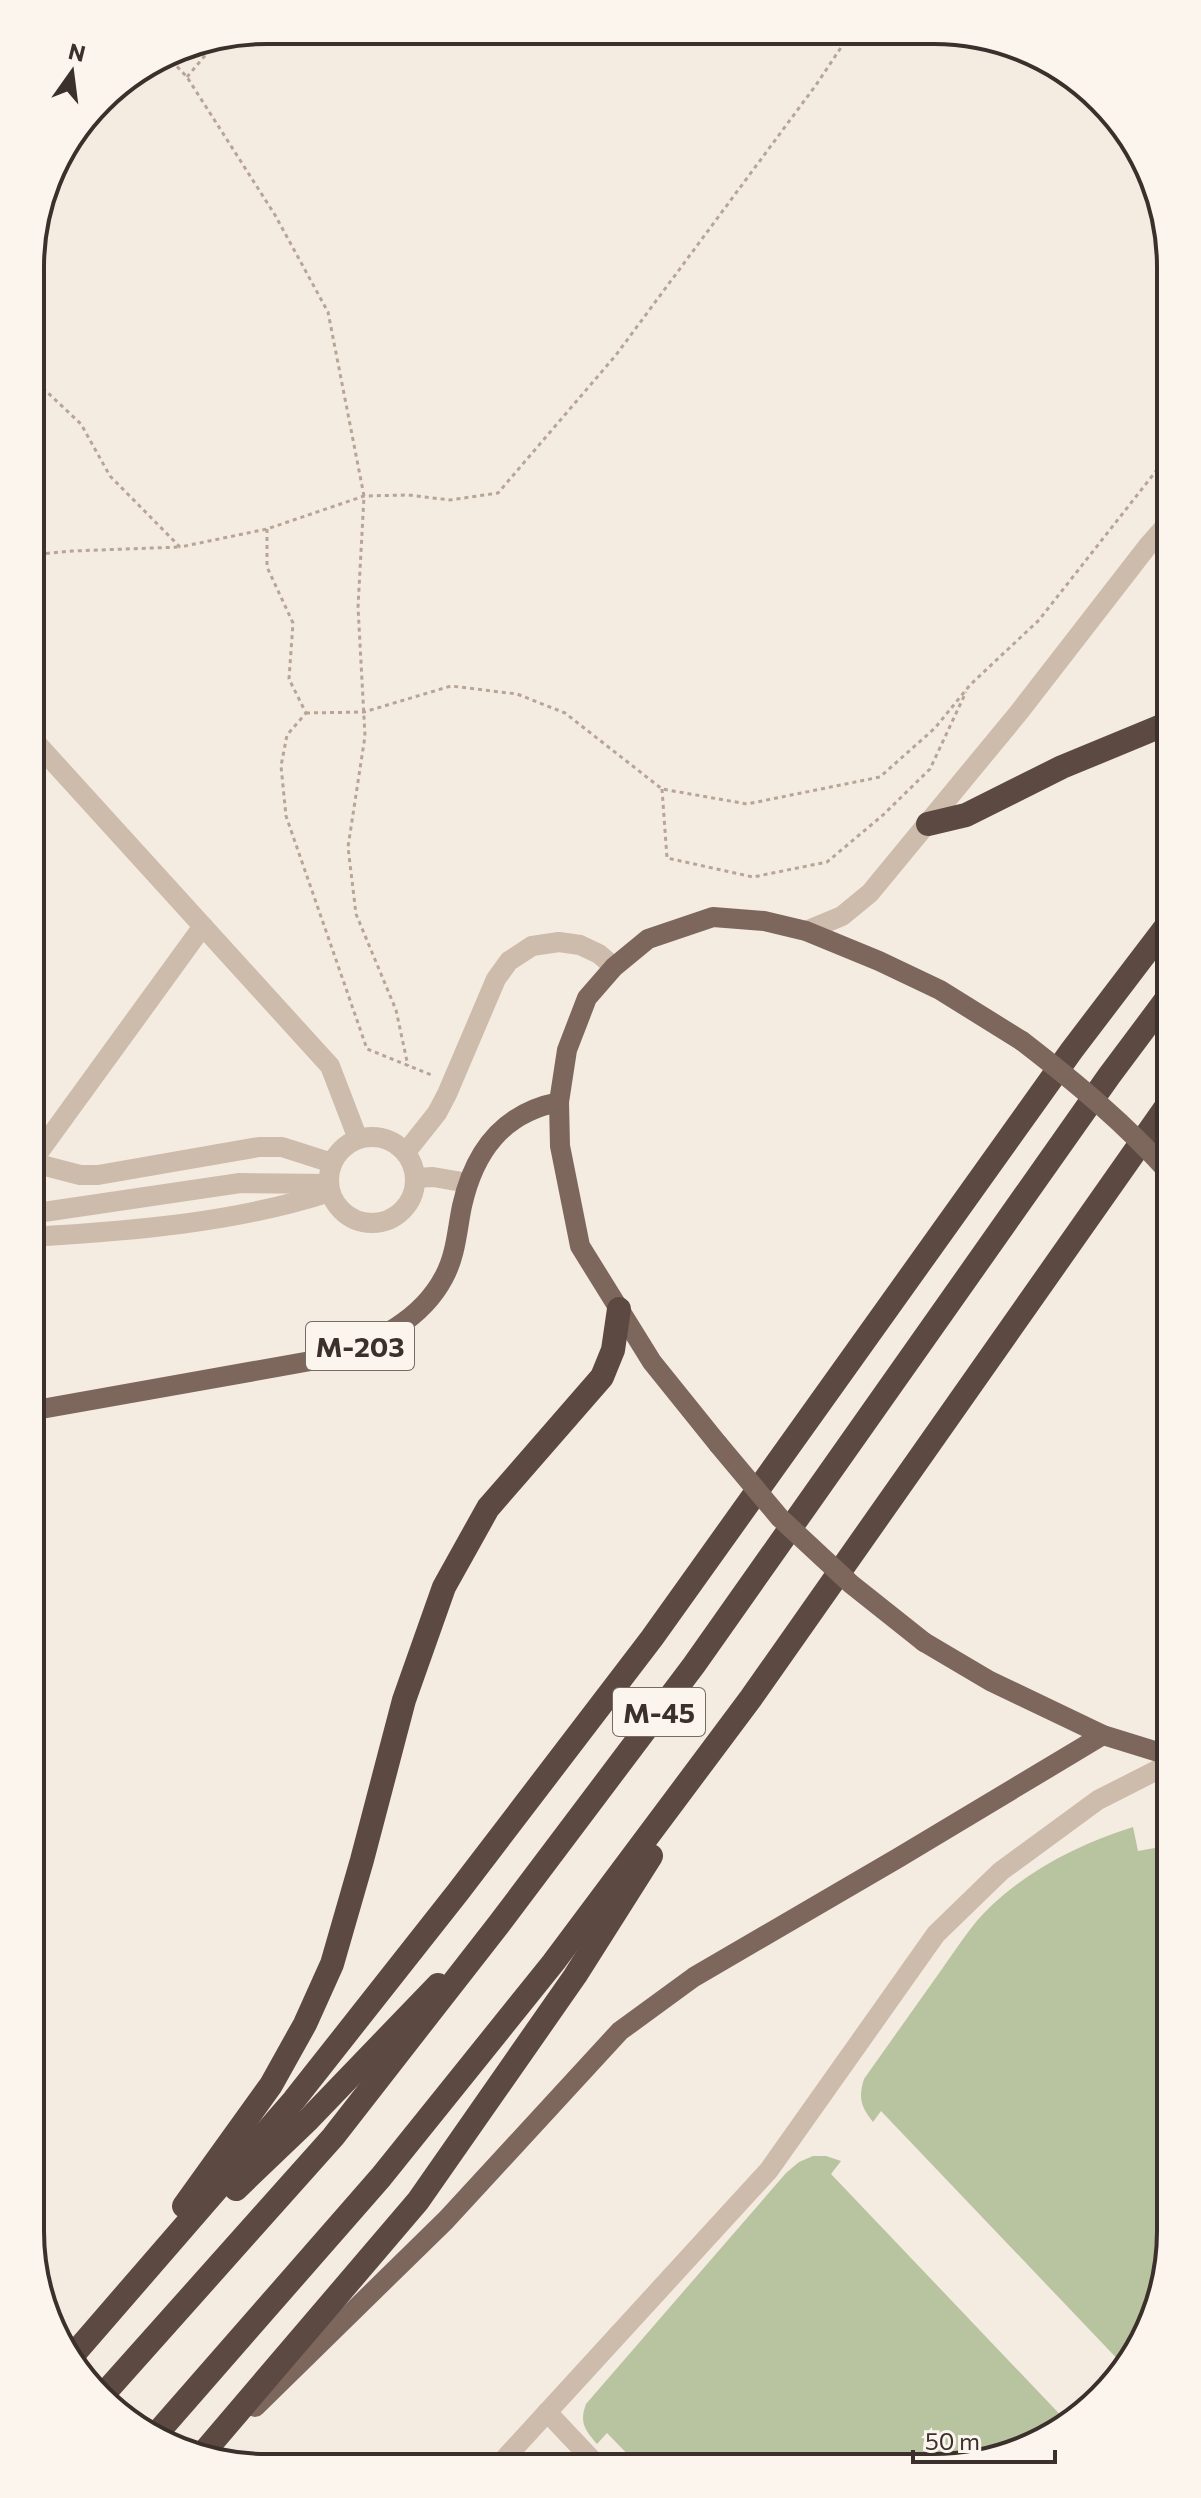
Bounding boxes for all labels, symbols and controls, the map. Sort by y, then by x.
north arrow [32,32,112,112]
text: N [66,37,88,67]
road number: M-203 [306,1322,414,1370]
road number: M-45 [613,1688,705,1736]
scale bar [913,2414,1055,2464]
text: 50 m [925,2426,980,2455]

